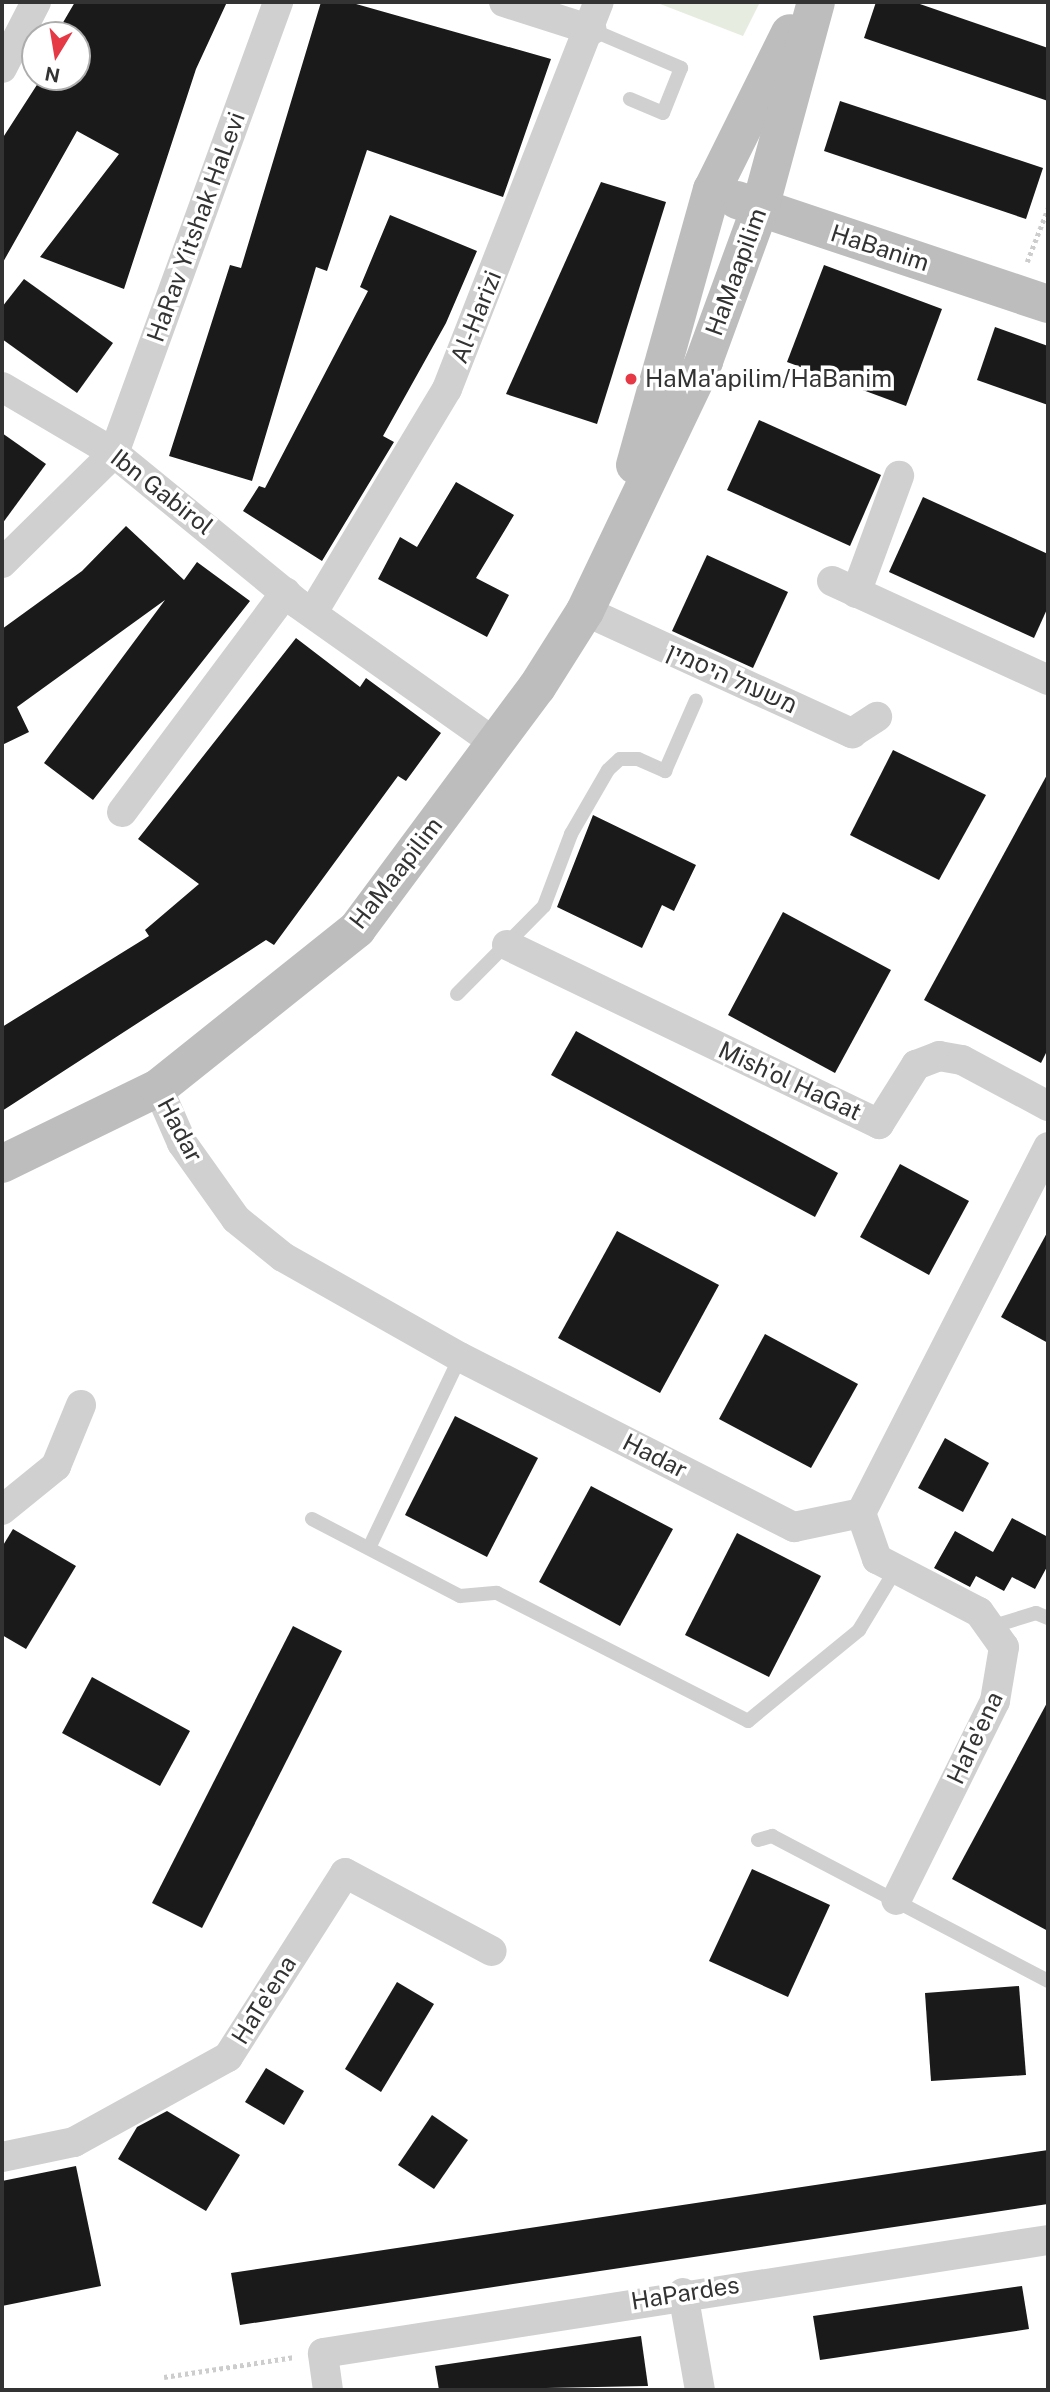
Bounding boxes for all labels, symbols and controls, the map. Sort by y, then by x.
north arrow [21,21,91,91]
text: N [43,62,62,87]
street label: HaRav Yitshak HaLevi [141,108,251,346]
street label: HaMaapilim [700,204,772,340]
street label: HaBanim [827,219,933,277]
street label: Al-Harizi [444,266,508,368]
place label: HaMa'apilim/HaBanim [645,365,892,393]
marker: HaMa'apilim/HaBanim [623,371,639,387]
street label: Ibn Gabirol [105,443,219,541]
street label: משעול היסמין [662,636,802,720]
street label: HaMaapilim [344,811,448,935]
street label: Mish'ol HaGat [714,1035,866,1127]
street label: Hadar [151,1093,209,1167]
street label: Hadar [618,1428,692,1484]
street label: HaTe'ena [941,1687,1009,1789]
street label: HaTe'ena [226,1951,302,2049]
street label: HaPardes [629,2270,741,2316]

